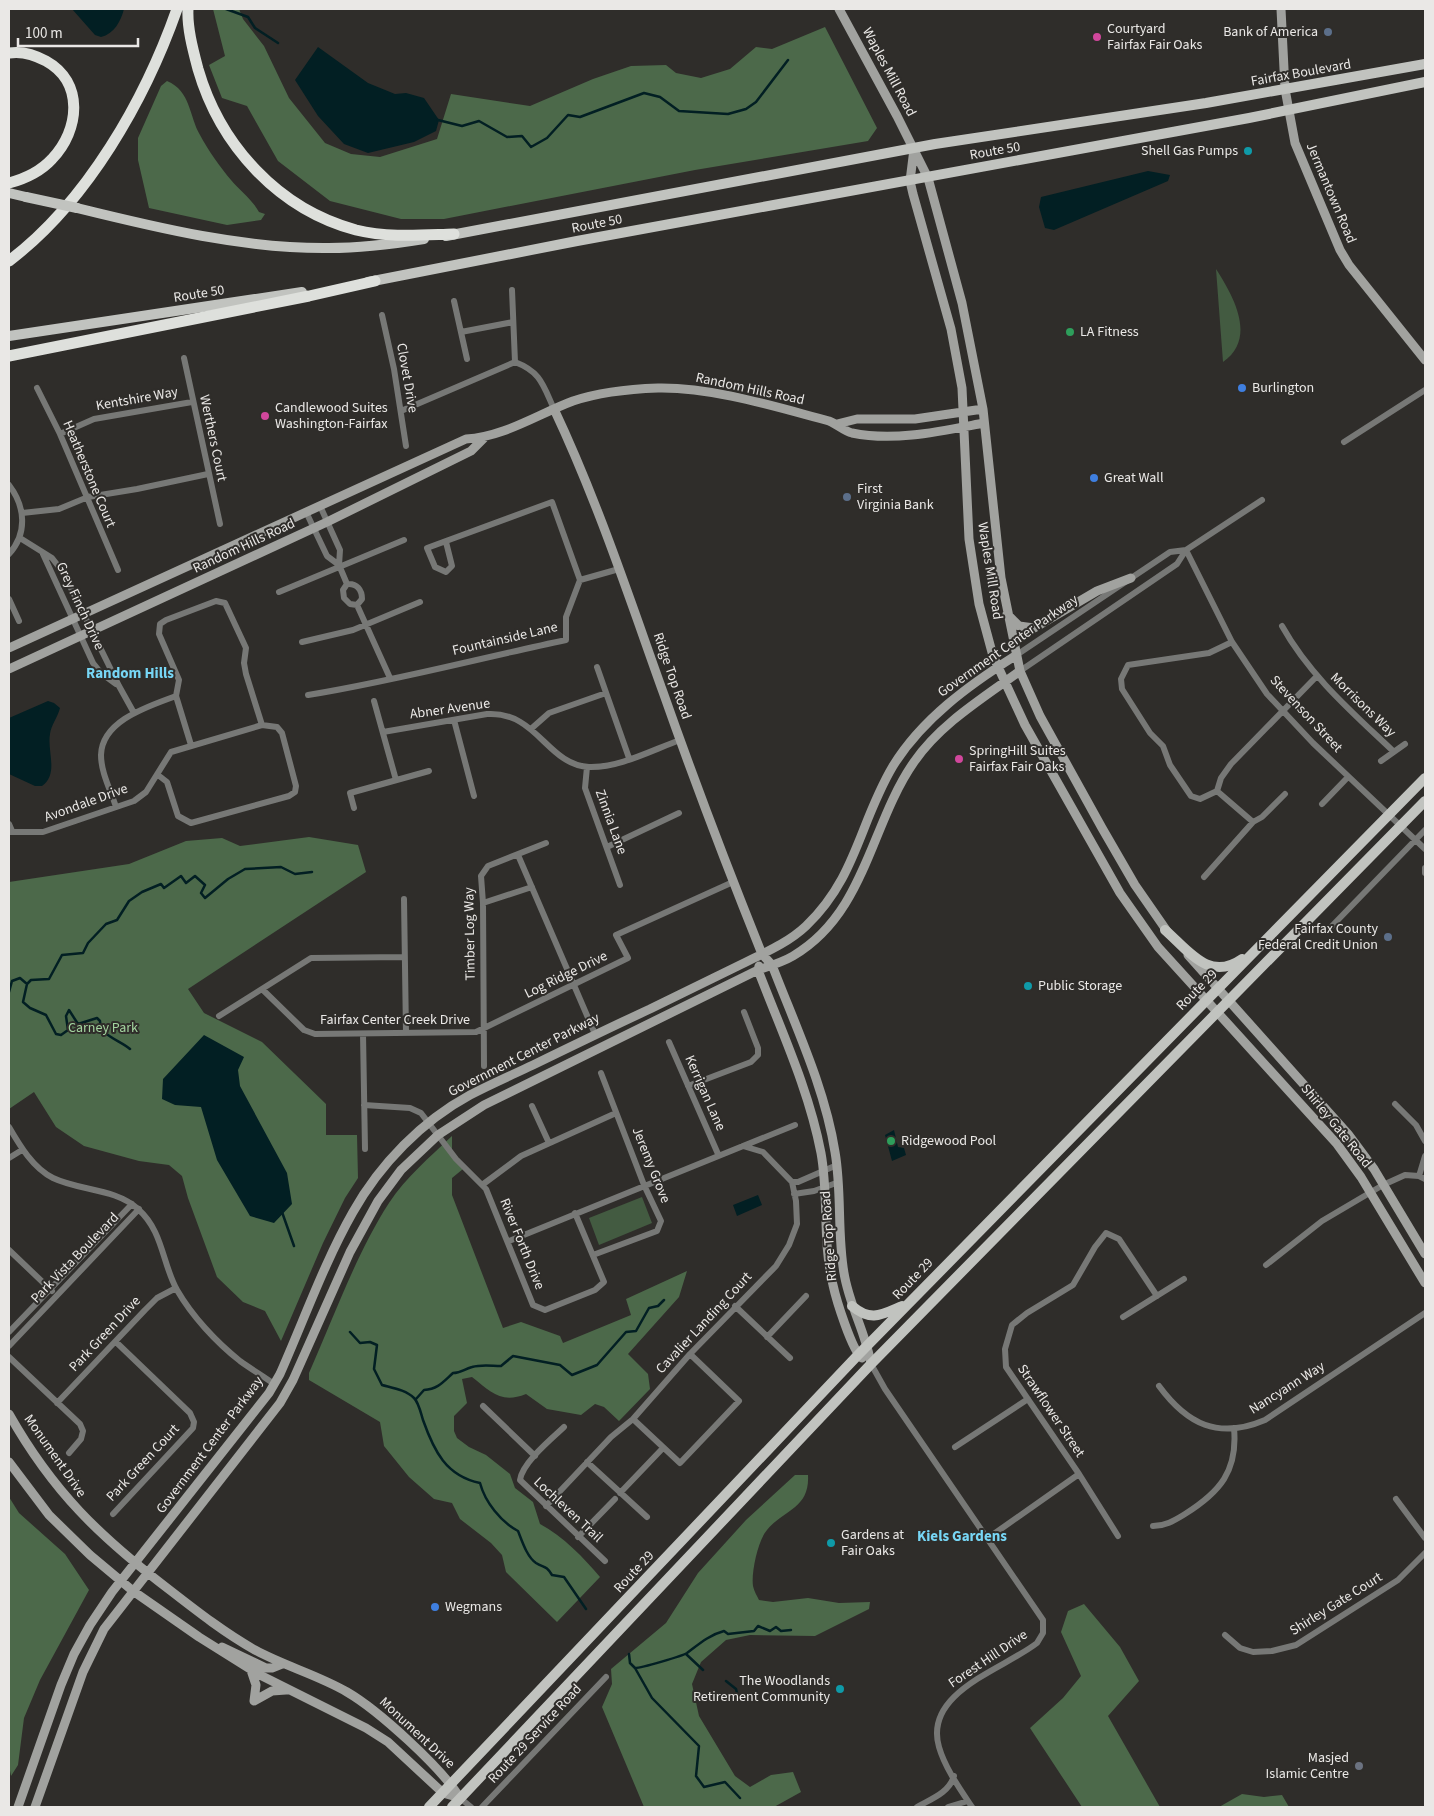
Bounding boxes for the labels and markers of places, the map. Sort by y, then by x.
place label: Courtyard Fairfax Fair Oaks [1107,19,1203,55]
place label: Bank of America [1223,22,1318,42]
marker: Bank of America [1322,26,1334,38]
marker: Courtyard Fairfax Fair Oaks [1091,31,1103,43]
place label: Shell Gas Pumps [1141,141,1238,161]
marker: Shell Gas Pumps [1242,145,1254,157]
place label: LA Fitness [1080,322,1139,342]
marker: LA Fitness [1064,326,1076,338]
place label: Burlington [1252,378,1314,398]
marker: Burlington [1236,382,1248,394]
place label: Candlewood Suites Washington-Fairfax [275,398,388,434]
marker: Candlewood Suites Washington-Fairfax [259,410,271,422]
place label: Great Wall [1104,468,1164,488]
marker: Great Wall [1088,472,1100,484]
place label: First Virginia Bank [857,479,934,515]
marker: First Virginia Bank [841,491,853,503]
place label: SpringHill Suites Fairfax Fair Oaks [969,741,1066,777]
marker: SpringHill Suites Fairfax Fair Oaks [953,753,965,765]
place label: Fairfax County Federal Credit Union [1258,919,1378,955]
marker: Fairfax County Federal Credit Union [1382,931,1394,943]
place label: Public Storage [1038,976,1122,996]
marker: Public Storage [1022,980,1034,992]
place label: Ridgewood Pool [901,1131,997,1151]
marker: Ridgewood Pool [885,1135,897,1147]
place label: Gardens at Fair Oaks [841,1525,904,1561]
marker: Gardens at Fair Oaks [825,1537,837,1549]
place label: Wegmans [445,1597,502,1617]
marker: Wegmans [429,1601,441,1613]
place label: The Woodlands Retirement Community [693,1671,830,1707]
marker: The Woodlands Retirement Community [834,1683,846,1695]
place label: Masjed Islamic Centre [1266,1748,1349,1784]
marker: Masjed Islamic Centre [1353,1760,1365,1772]

